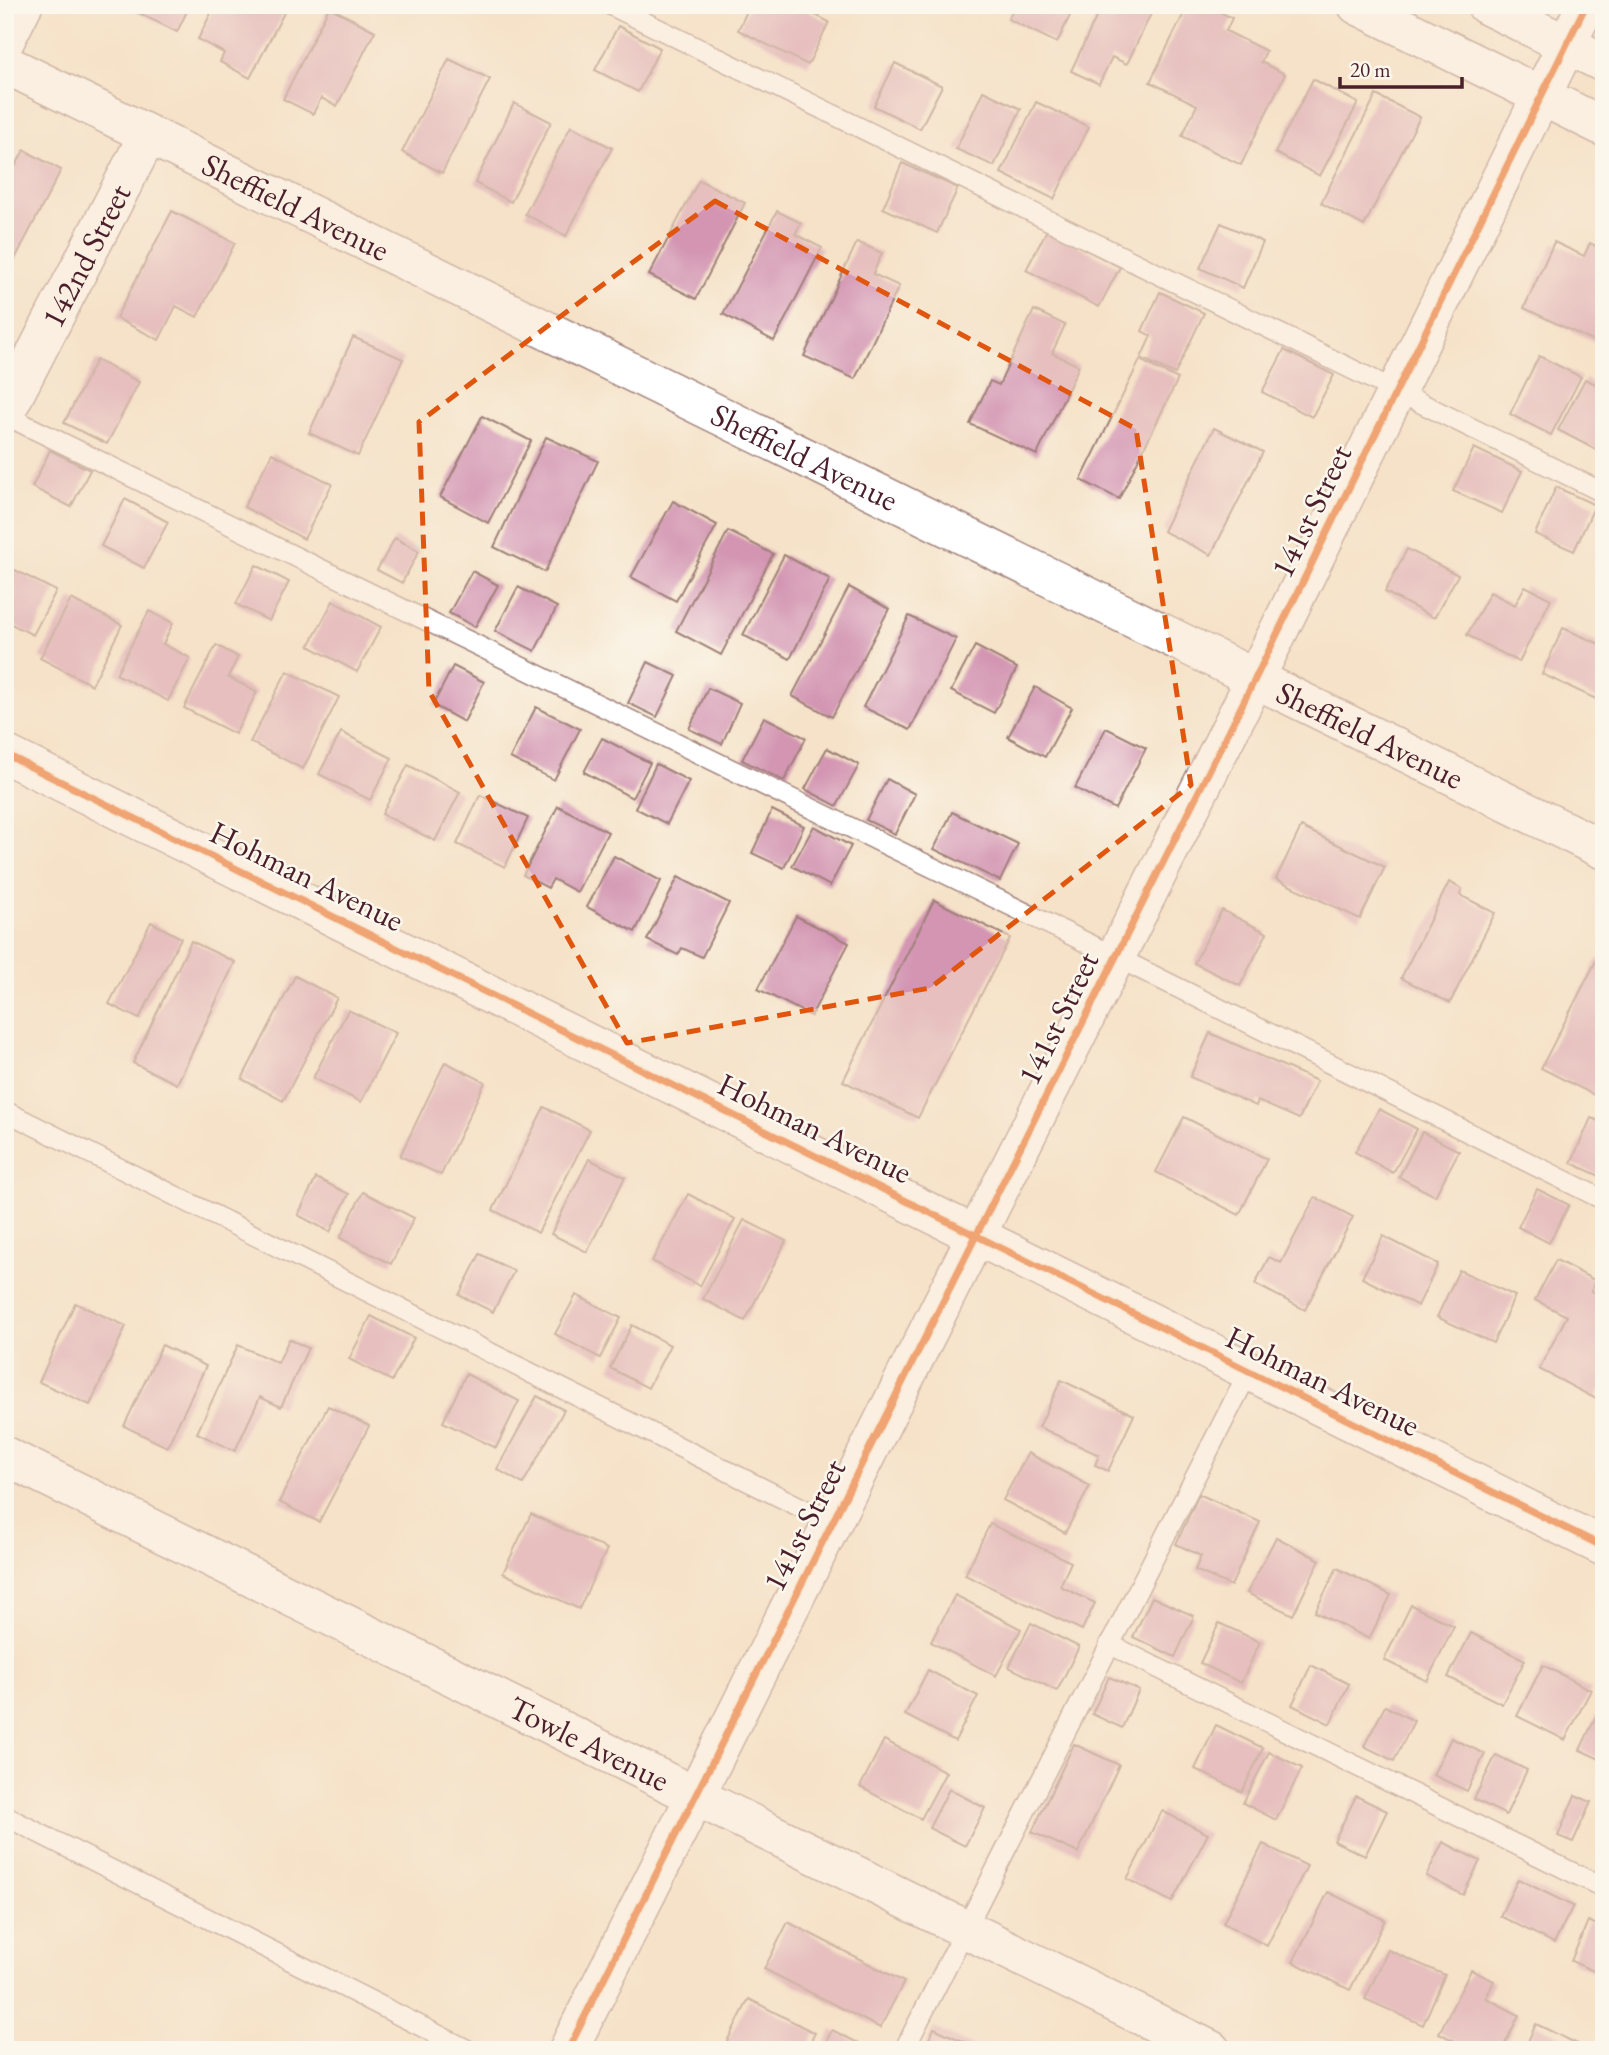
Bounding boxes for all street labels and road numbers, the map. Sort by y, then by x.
street label: Sheffield Avenue [195,143,396,271]
street label: 142nd Street [32,177,140,335]
street label: Sheffield Avenue [704,393,905,521]
street label: 141st Street [1261,437,1361,585]
street label: Sheffield Avenue [1269,671,1471,799]
street label: Hohman Avenue [203,811,411,941]
street label: 141st Street [1008,944,1108,1092]
street label: Hohman Avenue [711,1063,919,1193]
street label: Hohman Avenue [1219,1316,1427,1446]
street label: 141st Street [753,1452,855,1598]
street label: Towle Avenue [502,1686,676,1801]

